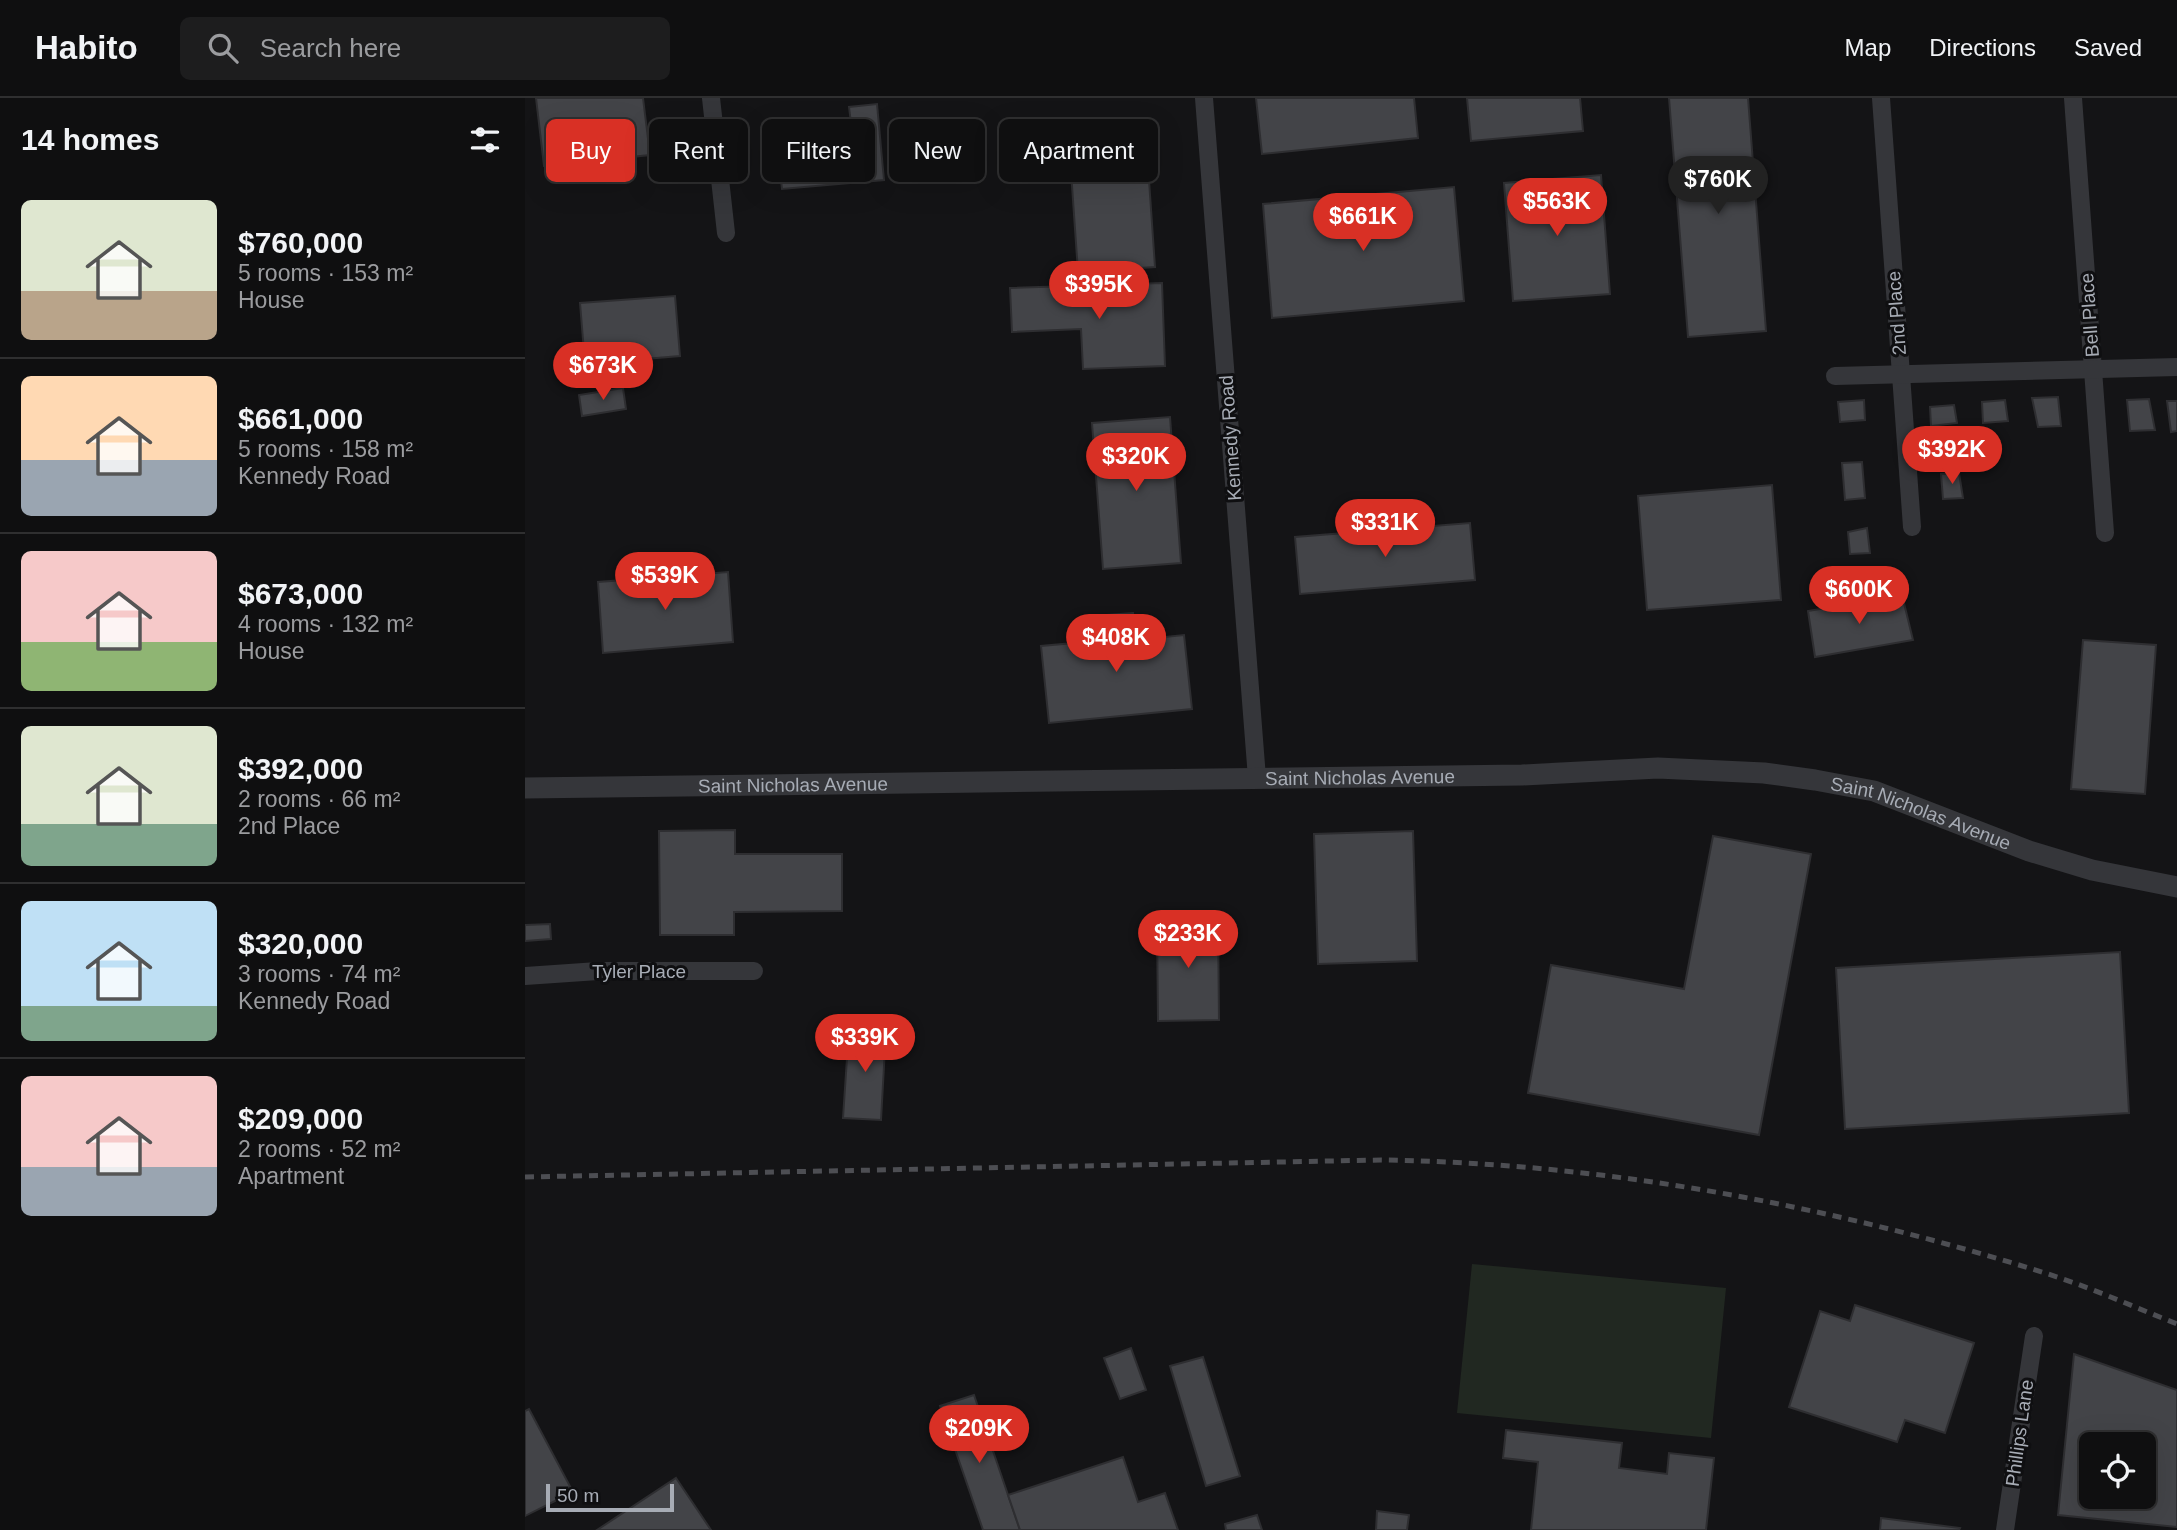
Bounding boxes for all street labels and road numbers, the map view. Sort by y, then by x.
street label: 2nd Place [1883,270,1910,356]
street label: Bell Place [2076,272,2103,358]
street label: Kennedy Road [1216,375,1245,501]
street label: Saint Nicholas Avenue [1265,766,1455,789]
street label: Saint Nicholas Avenue [698,773,888,797]
street label: Saint Nicholas Avenue [1829,773,2014,854]
street label: Tyler Place [592,961,686,982]
street label: Phillips Lane [2002,1378,2037,1488]

